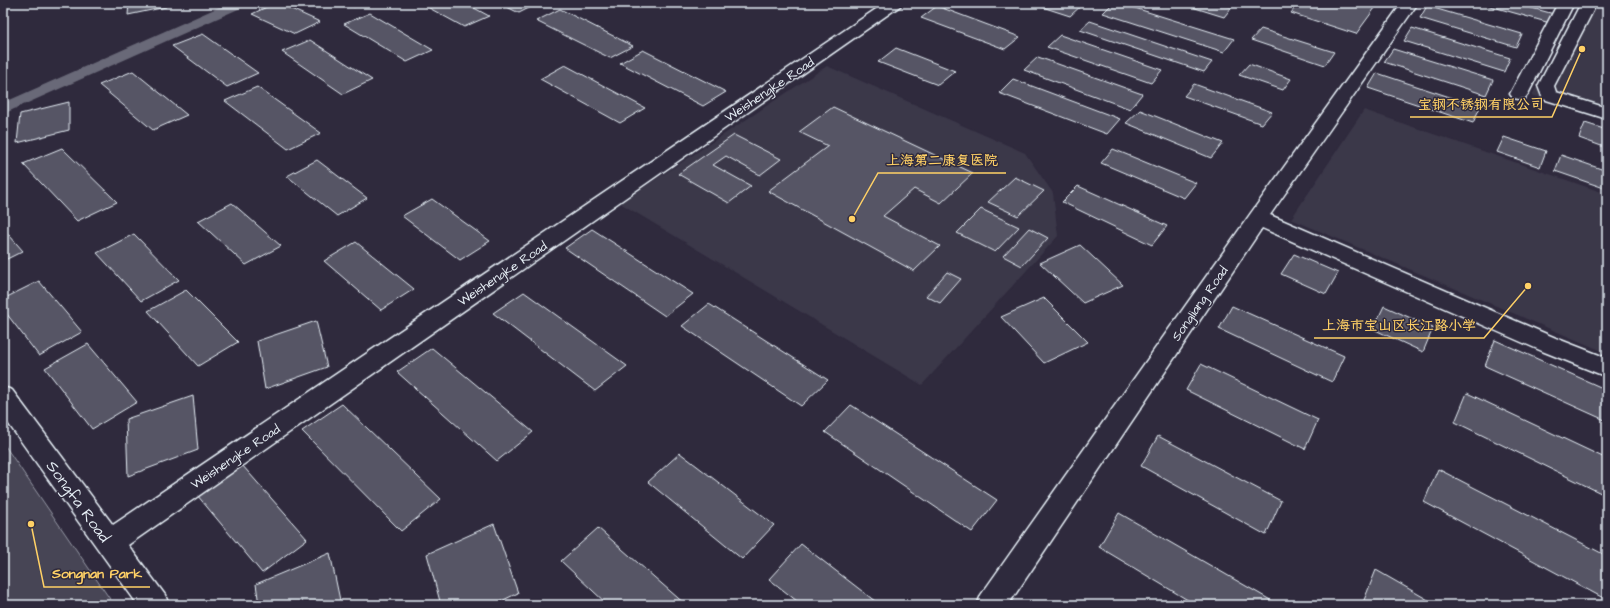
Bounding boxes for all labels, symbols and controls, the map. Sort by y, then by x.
street label: Weishengke Road [721,53,819,127]
callout: 宝钢不锈钢有限公司 [1410,91,1552,117]
text: 宝钢不锈钢有限公司 [1418,95,1544,115]
callout: 上海第二康复医院 [878,147,1006,173]
text: 上海第二康复医院 [886,151,998,171]
street label: Weishengke Road [454,237,552,311]
street label: Songliang Road [1167,262,1233,345]
callout: 上海市宝山区长江路小学 [1314,312,1484,338]
text: 上海市宝山区长江路小学 [1322,316,1476,336]
street label: Weishengke Road [187,420,285,494]
street label: Songfa Road [40,456,115,548]
callout: Songnan Park [44,561,150,587]
text: Songnan Park [51,564,142,585]

